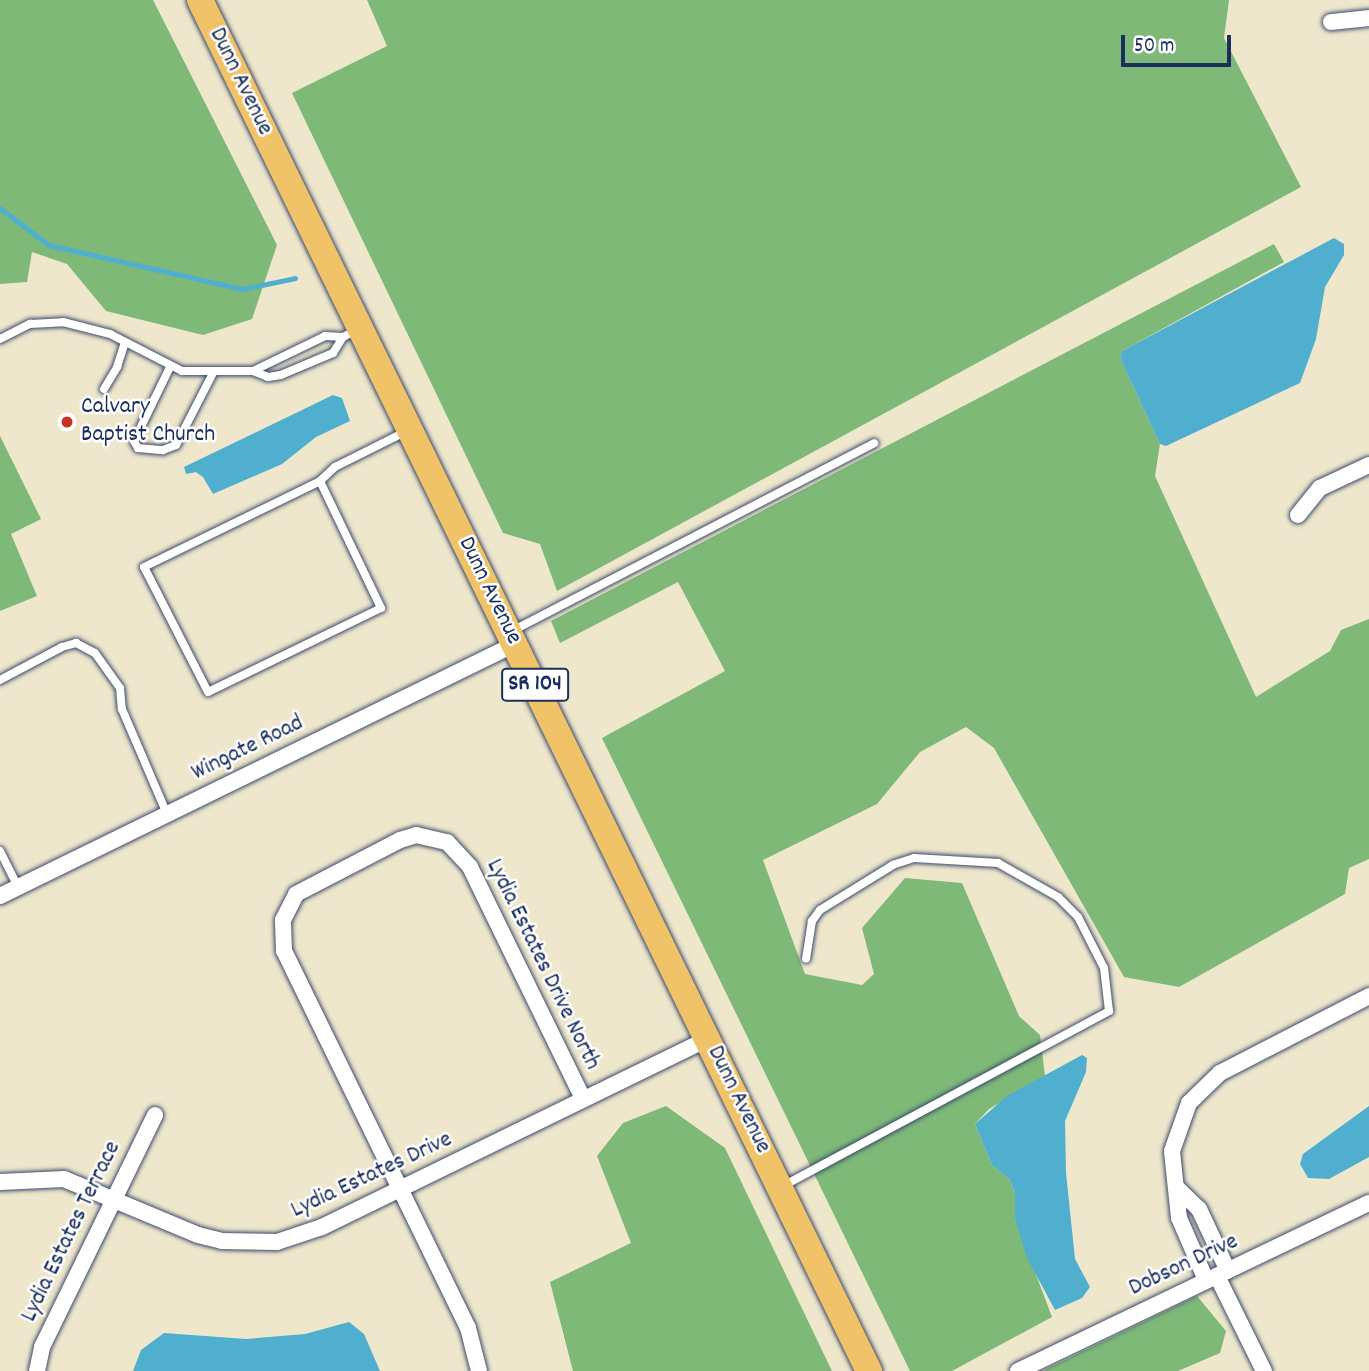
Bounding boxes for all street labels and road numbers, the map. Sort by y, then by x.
street label: Dunn Avenue [202,24,278,140]
street label: Dunn Avenue [451,533,527,649]
road number: SR 104 [500,666,570,705]
street label: Wingate Road [187,710,309,788]
street label: Lydia Estates Drive North [478,855,606,1075]
street label: Dunn Avenue [700,1042,776,1158]
street label: Lydia Estates Drive [287,1126,457,1226]
street label: Lydia Estates Terrace [16,1137,128,1327]
street label: Dobson Drive [1125,1228,1243,1304]

